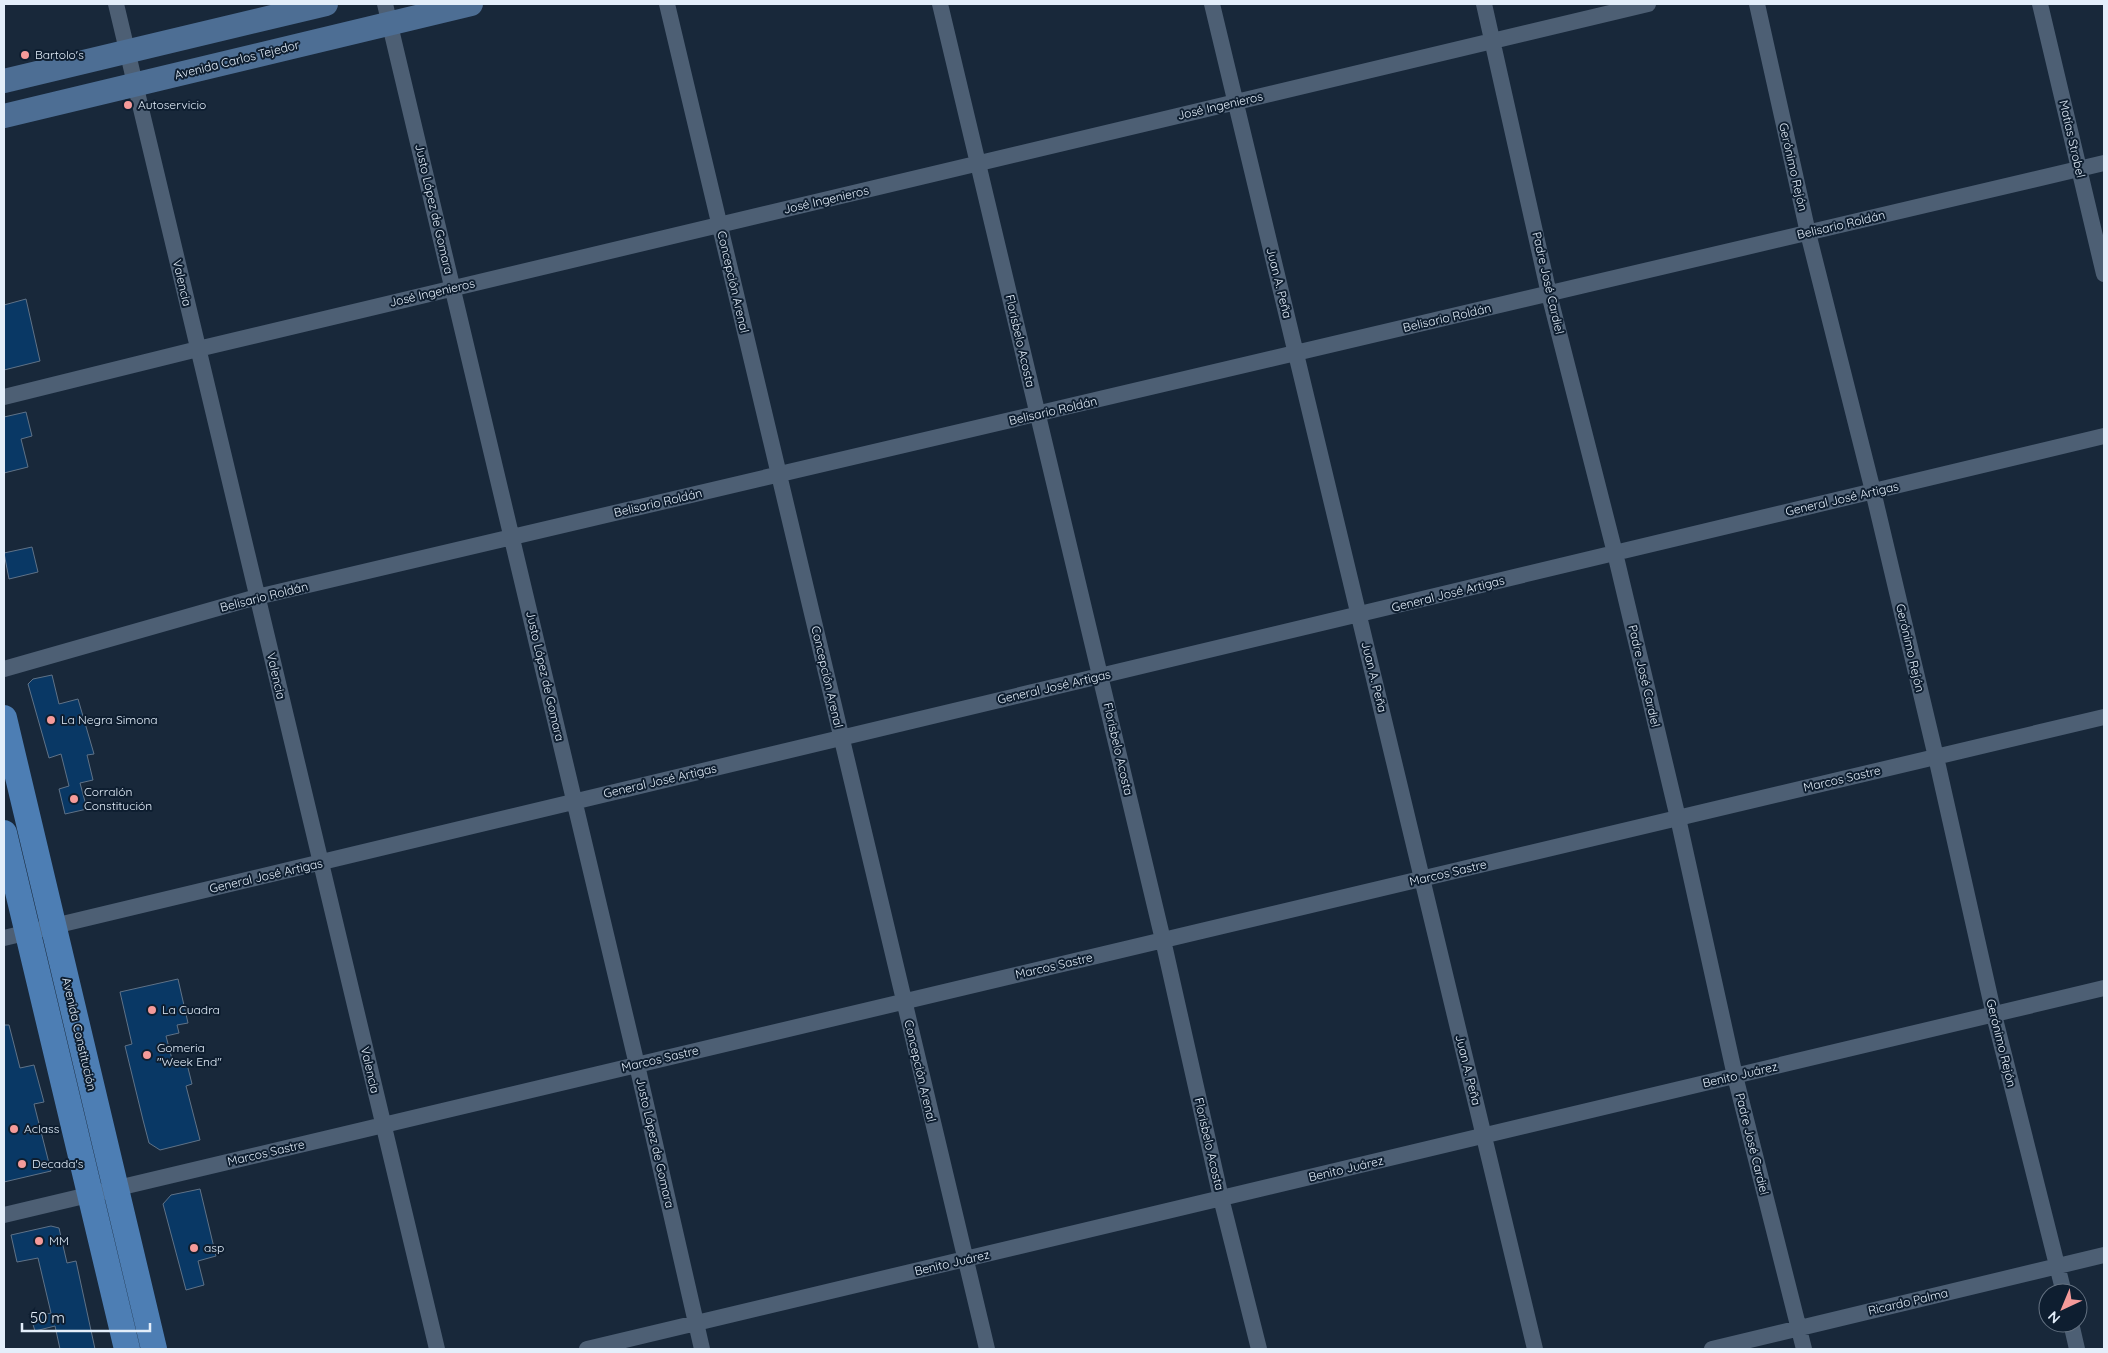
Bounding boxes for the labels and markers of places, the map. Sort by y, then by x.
place label: Bartolo's [35,47,84,62]
marker: Bartolo's [19,49,31,61]
place label: Autoservicio [138,97,206,112]
marker: Autoservicio [122,99,134,111]
place label: La Negra Simona [61,712,158,727]
marker: La Negra Simona [45,714,57,726]
place label: Corralón Constitución [84,784,152,813]
marker: Corralón Constitución [68,793,80,805]
place label: La Cuadra [162,1002,220,1017]
marker: La Cuadra [146,1004,158,1016]
place label: Gomeria "Week End" [157,1040,222,1069]
marker: Gomeria "Week End" [141,1049,153,1061]
place label: Aclass [24,1121,60,1136]
marker: Aclass [8,1123,20,1135]
place label: Decada's [32,1156,84,1171]
marker: Decada's [16,1158,28,1170]
place label: MM [49,1233,69,1248]
marker: MM [33,1235,45,1247]
place label: asp [204,1240,224,1255]
marker: asp [188,1242,200,1254]

